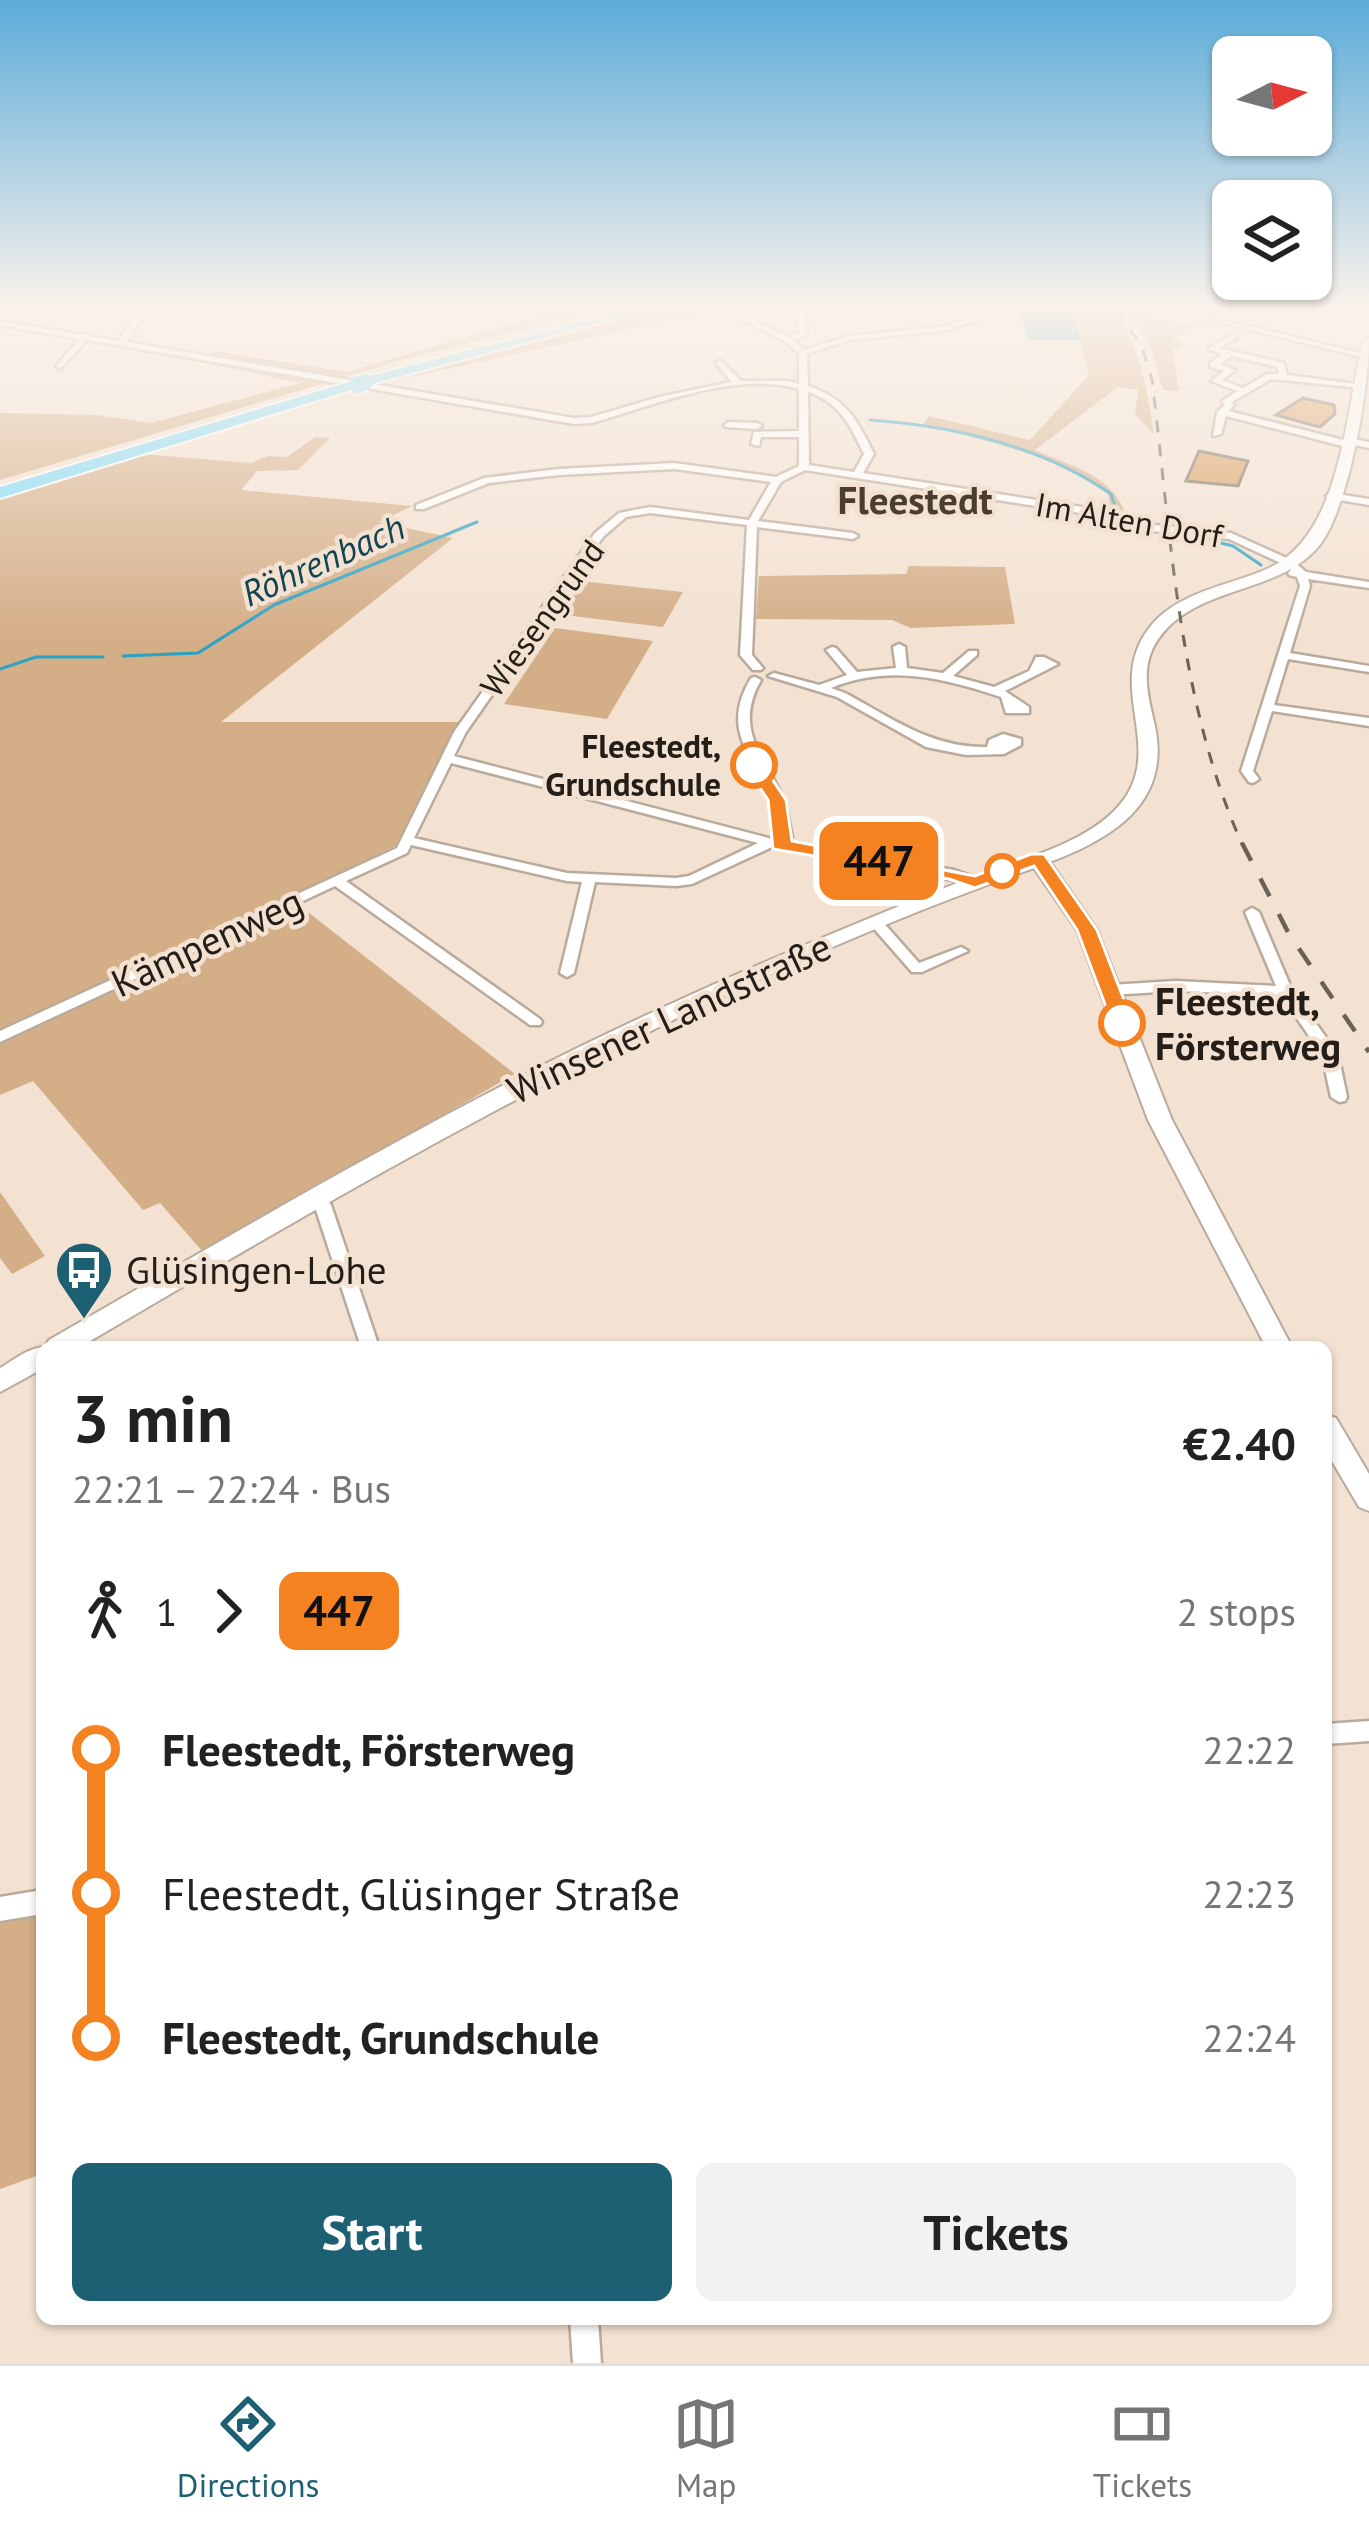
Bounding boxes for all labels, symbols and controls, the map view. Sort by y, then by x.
north arrow [1212,36,1332,156]
map controls [1212,36,1332,300]
button: layers [1212,180,1332,300]
district label: Fleestedt [837,474,993,525]
street label: Im Alten Dorf [1033,482,1227,557]
water label: Röhrenbach [234,503,412,616]
street label: Wiesengrund [470,531,613,705]
place label: Fleestedt, Grundschule [545,724,721,805]
marker: Fleestedt, Grundschule [732,743,776,787]
line badge: 447 [810,822,948,900]
text: 447 [843,833,915,888]
unlabelled marker [986,855,1018,887]
street label: Kämpenweg [103,875,311,1008]
street label: Winsener Landstraße [499,920,839,1115]
place label: Fleestedt, Försterweg [1155,975,1341,1071]
marker: Fleestedt, Försterweg [1100,1001,1144,1045]
bus stop icon: Glüsingen-Lohe [53,1239,115,1321]
place label: Glüsingen-Lohe [126,1244,387,1295]
text: 3 min [72,1375,233,1460]
text: €2.40 [1183,1414,1296,1472]
text: 22:21 – 22:24 · Bus [72,1463,391,1514]
icon: walk [72,1578,138,1644]
icon: forward [195,1578,261,1644]
text: 447 [303,1583,375,1638]
text: 1 [156,1586,177,1637]
text: 2 stops [1177,1586,1296,1637]
text: Fleestedt, Försterweg [162,1720,575,1778]
text: 22:22 [1202,1724,1296,1775]
text: Fleestedt, Glüsinger Straße [162,1864,680,1922]
text: 22:23 [1202,1868,1296,1919]
text: Fleestedt, Grundschule [162,2008,599,2066]
text: 22:24 [1202,2012,1296,2063]
button: Start [72,2163,672,2301]
button: Tickets [696,2163,1296,2301]
tab: Directions [177,2391,319,2506]
tab: Map [673,2391,739,2506]
tab: Tickets [1093,2391,1192,2506]

